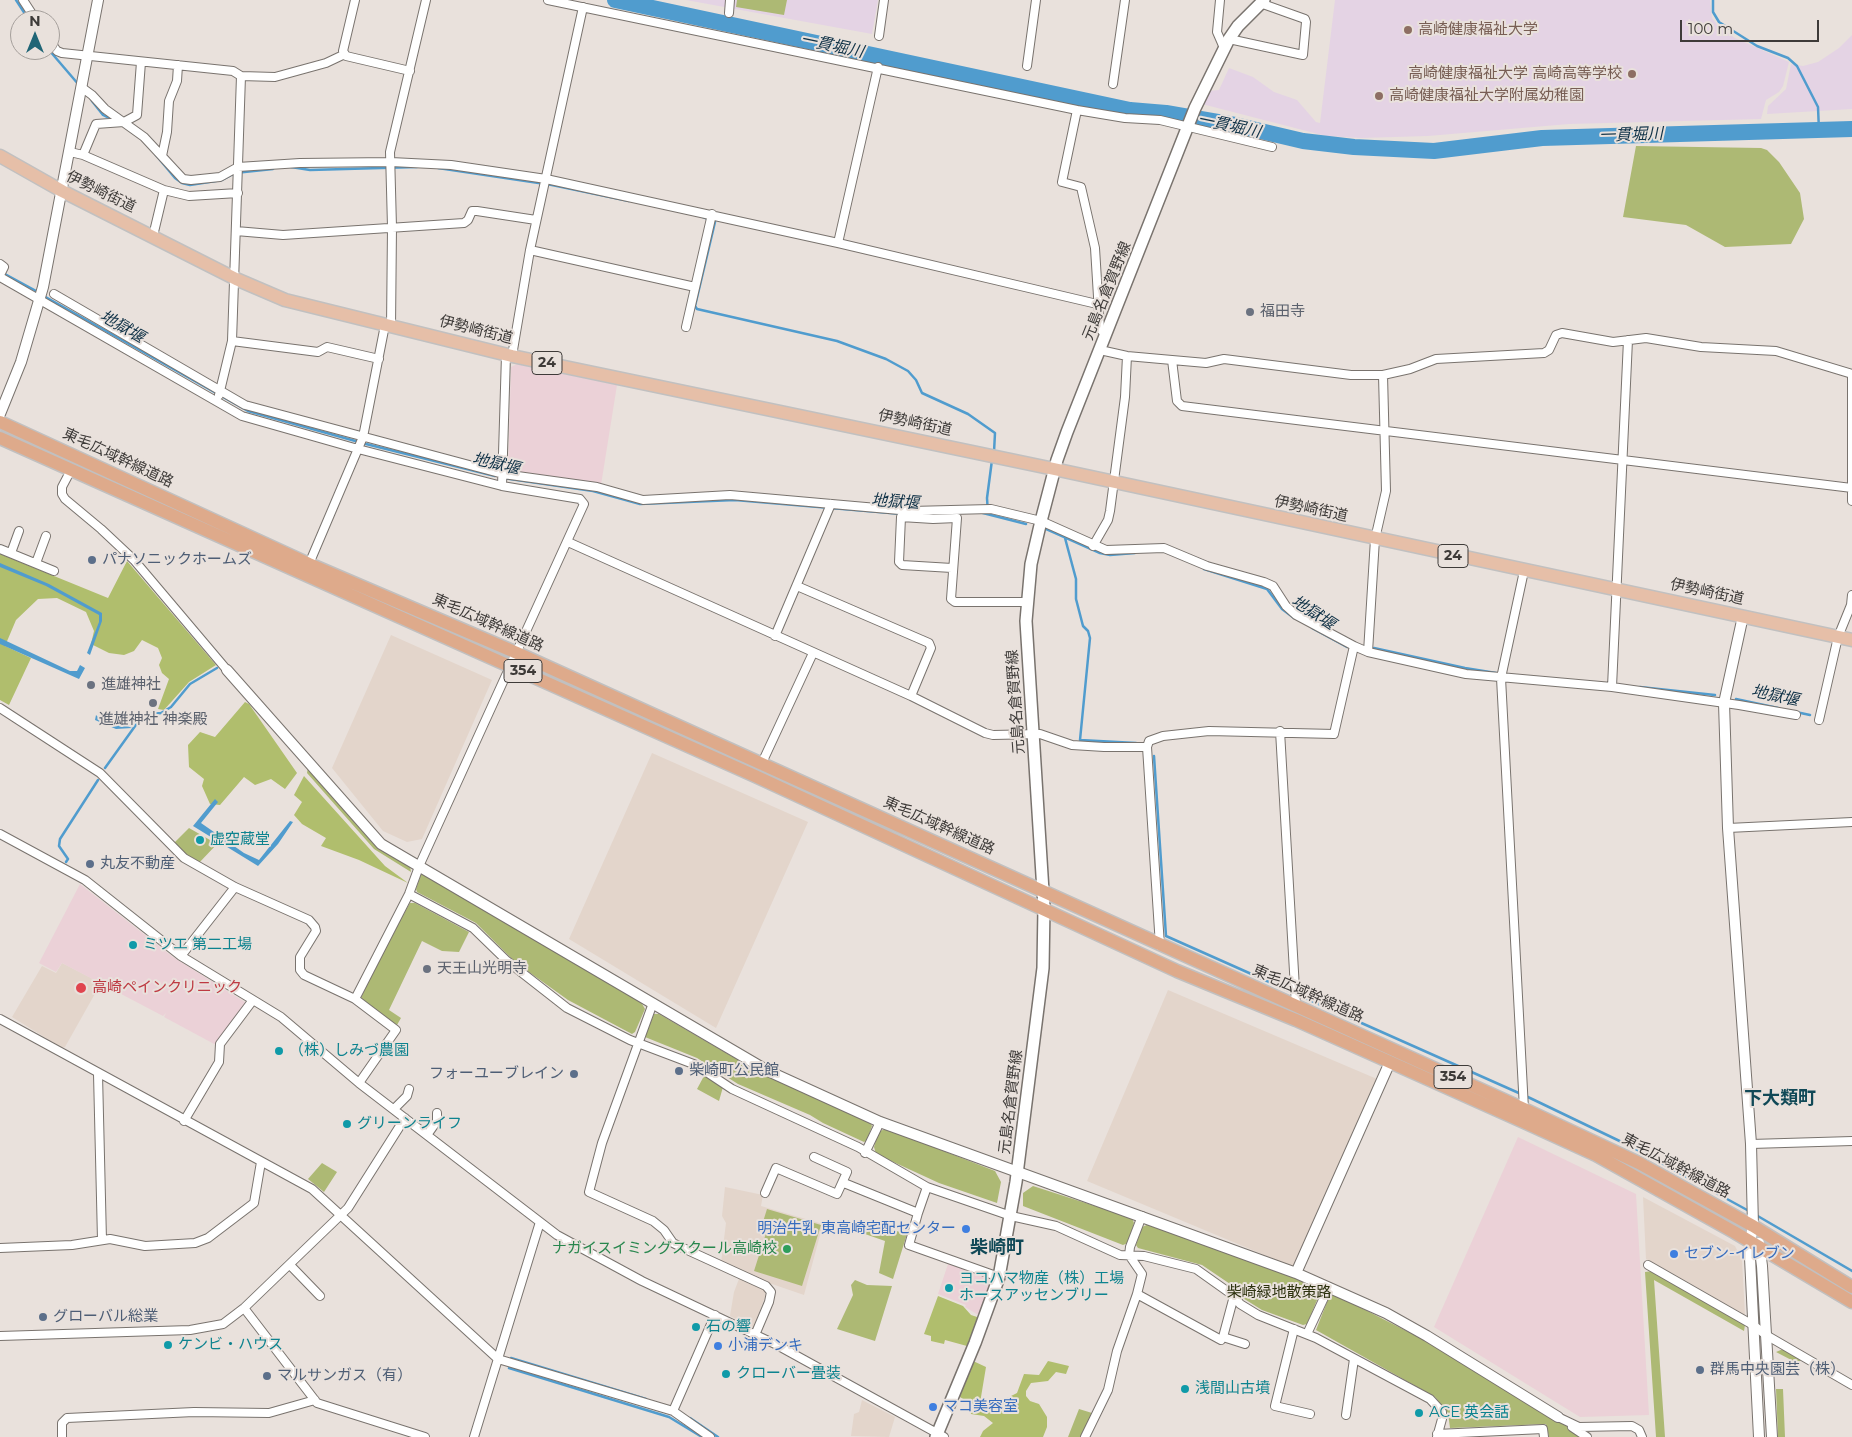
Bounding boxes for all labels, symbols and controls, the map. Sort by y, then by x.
north arrow [10,10,60,60]
scale bar [1682,10,1821,42]
text: N [29,12,41,30]
text: 100 m [1688,19,1733,38]
place label: 高崎健康福祉大学 [1418,21,1538,39]
marker: 高崎健康福祉大学 [1402,24,1414,36]
water label: 一貫堀川 [799,30,865,62]
place label: 高崎健康福祉大学 高崎高等学校 [1408,65,1622,83]
marker: 高崎健康福祉大学 高崎高等学校 [1626,68,1638,80]
place label: 高崎健康福祉大学附属幼稚園 [1389,87,1584,105]
marker: 高崎健康福祉大学附属幼稚園 [1373,90,1385,102]
water label: 一貫堀川 [1196,110,1262,142]
water label: 一貫堀川 [1599,124,1663,146]
street label: 伊勢崎街道 [63,167,139,217]
street label: 元島名倉賀野線 [1079,239,1135,343]
place label: 福田寺 [1260,303,1305,321]
marker: 福田寺 [1244,306,1256,318]
water label: 地獄堰 [96,307,148,347]
street label: 伊勢崎街道 [437,312,515,348]
road number: 24 [532,352,562,374]
street label: 伊勢崎街道 [876,406,954,440]
street label: 東毛広域幹線道路 [60,424,176,492]
water label: 地獄堰 [470,449,522,479]
water label: 地獄堰 [870,491,920,513]
street label: 伊勢崎街道 [1272,492,1350,526]
road number: 24 [1438,544,1468,568]
place label: パナソニックホームズ [102,551,252,569]
marker: パナソニックホームズ [86,554,98,566]
street label: 伊勢崎街道 [1668,575,1746,609]
street label: 東毛広域幹線道路 [430,590,546,656]
water label: 地獄堰 [1288,592,1338,634]
street label: 元島名倉賀野線 [1003,649,1029,755]
road number: 354 [504,659,542,682]
place label: 進雄神社 [101,676,161,694]
marker: 進雄神社 [85,679,97,691]
water label: 地獄堰 [1750,682,1800,710]
marker: 進雄神社 神楽殿 [147,697,159,709]
place label: 進雄神社 神楽殿 [99,711,207,729]
street label: 東毛広域幹線道路 [881,793,997,859]
place label: 虚空蔵堂 [210,831,270,849]
marker: 虚空蔵堂 [194,834,206,846]
place label: 丸友不動産 [100,855,175,873]
marker: 丸友不動産 [84,858,96,870]
place label: ミツエ 第二工場 [143,936,252,954]
marker: ミツエ 第二工場 [127,939,139,951]
place label: 天王山光明寺 [437,960,527,978]
street label: 東毛広域幹線道路 [1250,961,1366,1027]
marker: 天王山光明寺 [421,963,433,975]
place label: 高崎ペインクリニック [92,979,242,997]
marker: 高崎ペインクリニック [74,981,88,995]
place label: （株）しみづ農園 [289,1042,409,1060]
marker: （株）しみづ農園 [273,1045,285,1057]
street label: 元島名倉賀野線 [996,1049,1026,1155]
place label: 柴崎町公民館 [689,1062,779,1080]
place label: フォーユーブレイン [429,1065,564,1083]
marker: 柴崎町公民館 [673,1065,685,1077]
road number: 354 [1434,1066,1472,1088]
marker: フォーユーブレイン [568,1068,580,1080]
district label: 下大類町 [1744,1088,1816,1110]
place label: グリーンライフ [357,1115,462,1133]
marker: グリーンライフ [341,1118,353,1130]
street label: 東毛広域幹線道路 [1619,1130,1733,1202]
place label: 明治牛乳 東高崎宅配センター [757,1220,956,1238]
marker: 明治牛乳 東高崎宅配センター [960,1223,972,1235]
district label: 柴崎町 [970,1237,1024,1259]
place label: ナガイスイミングスクール高崎校 [552,1240,777,1258]
marker: ナガイスイミングスクール高崎校 [781,1243,793,1255]
place label: セブン-イレブン [1684,1245,1795,1263]
marker: セブン-イレブン [1668,1248,1680,1260]
place label: ヨコハマ物産（株）工場 ホースアッセンブリー [959,1270,1124,1305]
marker: ヨコハマ物産（株）工場 ホースアッセンブリー [943,1282,955,1294]
park label: 柴崎緑地散策路 [1227,1284,1331,1302]
place label: グローバル総業 [53,1308,158,1326]
marker: グローバル総業 [37,1311,49,1323]
place label: 石の響 [706,1318,751,1336]
marker: 石の響 [690,1321,702,1333]
place label: ケンビ・ハウス [178,1336,283,1354]
place label: 小浦デンキ [728,1337,803,1355]
marker: ケンビ・ハウス [162,1339,174,1351]
marker: 小浦デンキ [712,1340,724,1352]
place label: 群馬中央園芸（株） [1710,1361,1845,1379]
marker: 群馬中央園芸（株） [1694,1364,1706,1376]
place label: クローバー畳装 [736,1365,841,1383]
place label: マルサンガス（有） [277,1367,412,1385]
marker: クローバー畳装 [720,1368,732,1380]
marker: マルサンガス（有） [261,1370,273,1382]
place label: 浅間山古墳 [1195,1380,1270,1398]
marker: 浅間山古墳 [1179,1383,1191,1395]
place label: マコ美容室 [943,1398,1018,1416]
marker: マコ美容室 [927,1401,939,1413]
place label: ACE 英会話 [1429,1404,1509,1422]
marker: ACE 英会話 [1413,1407,1425,1419]

